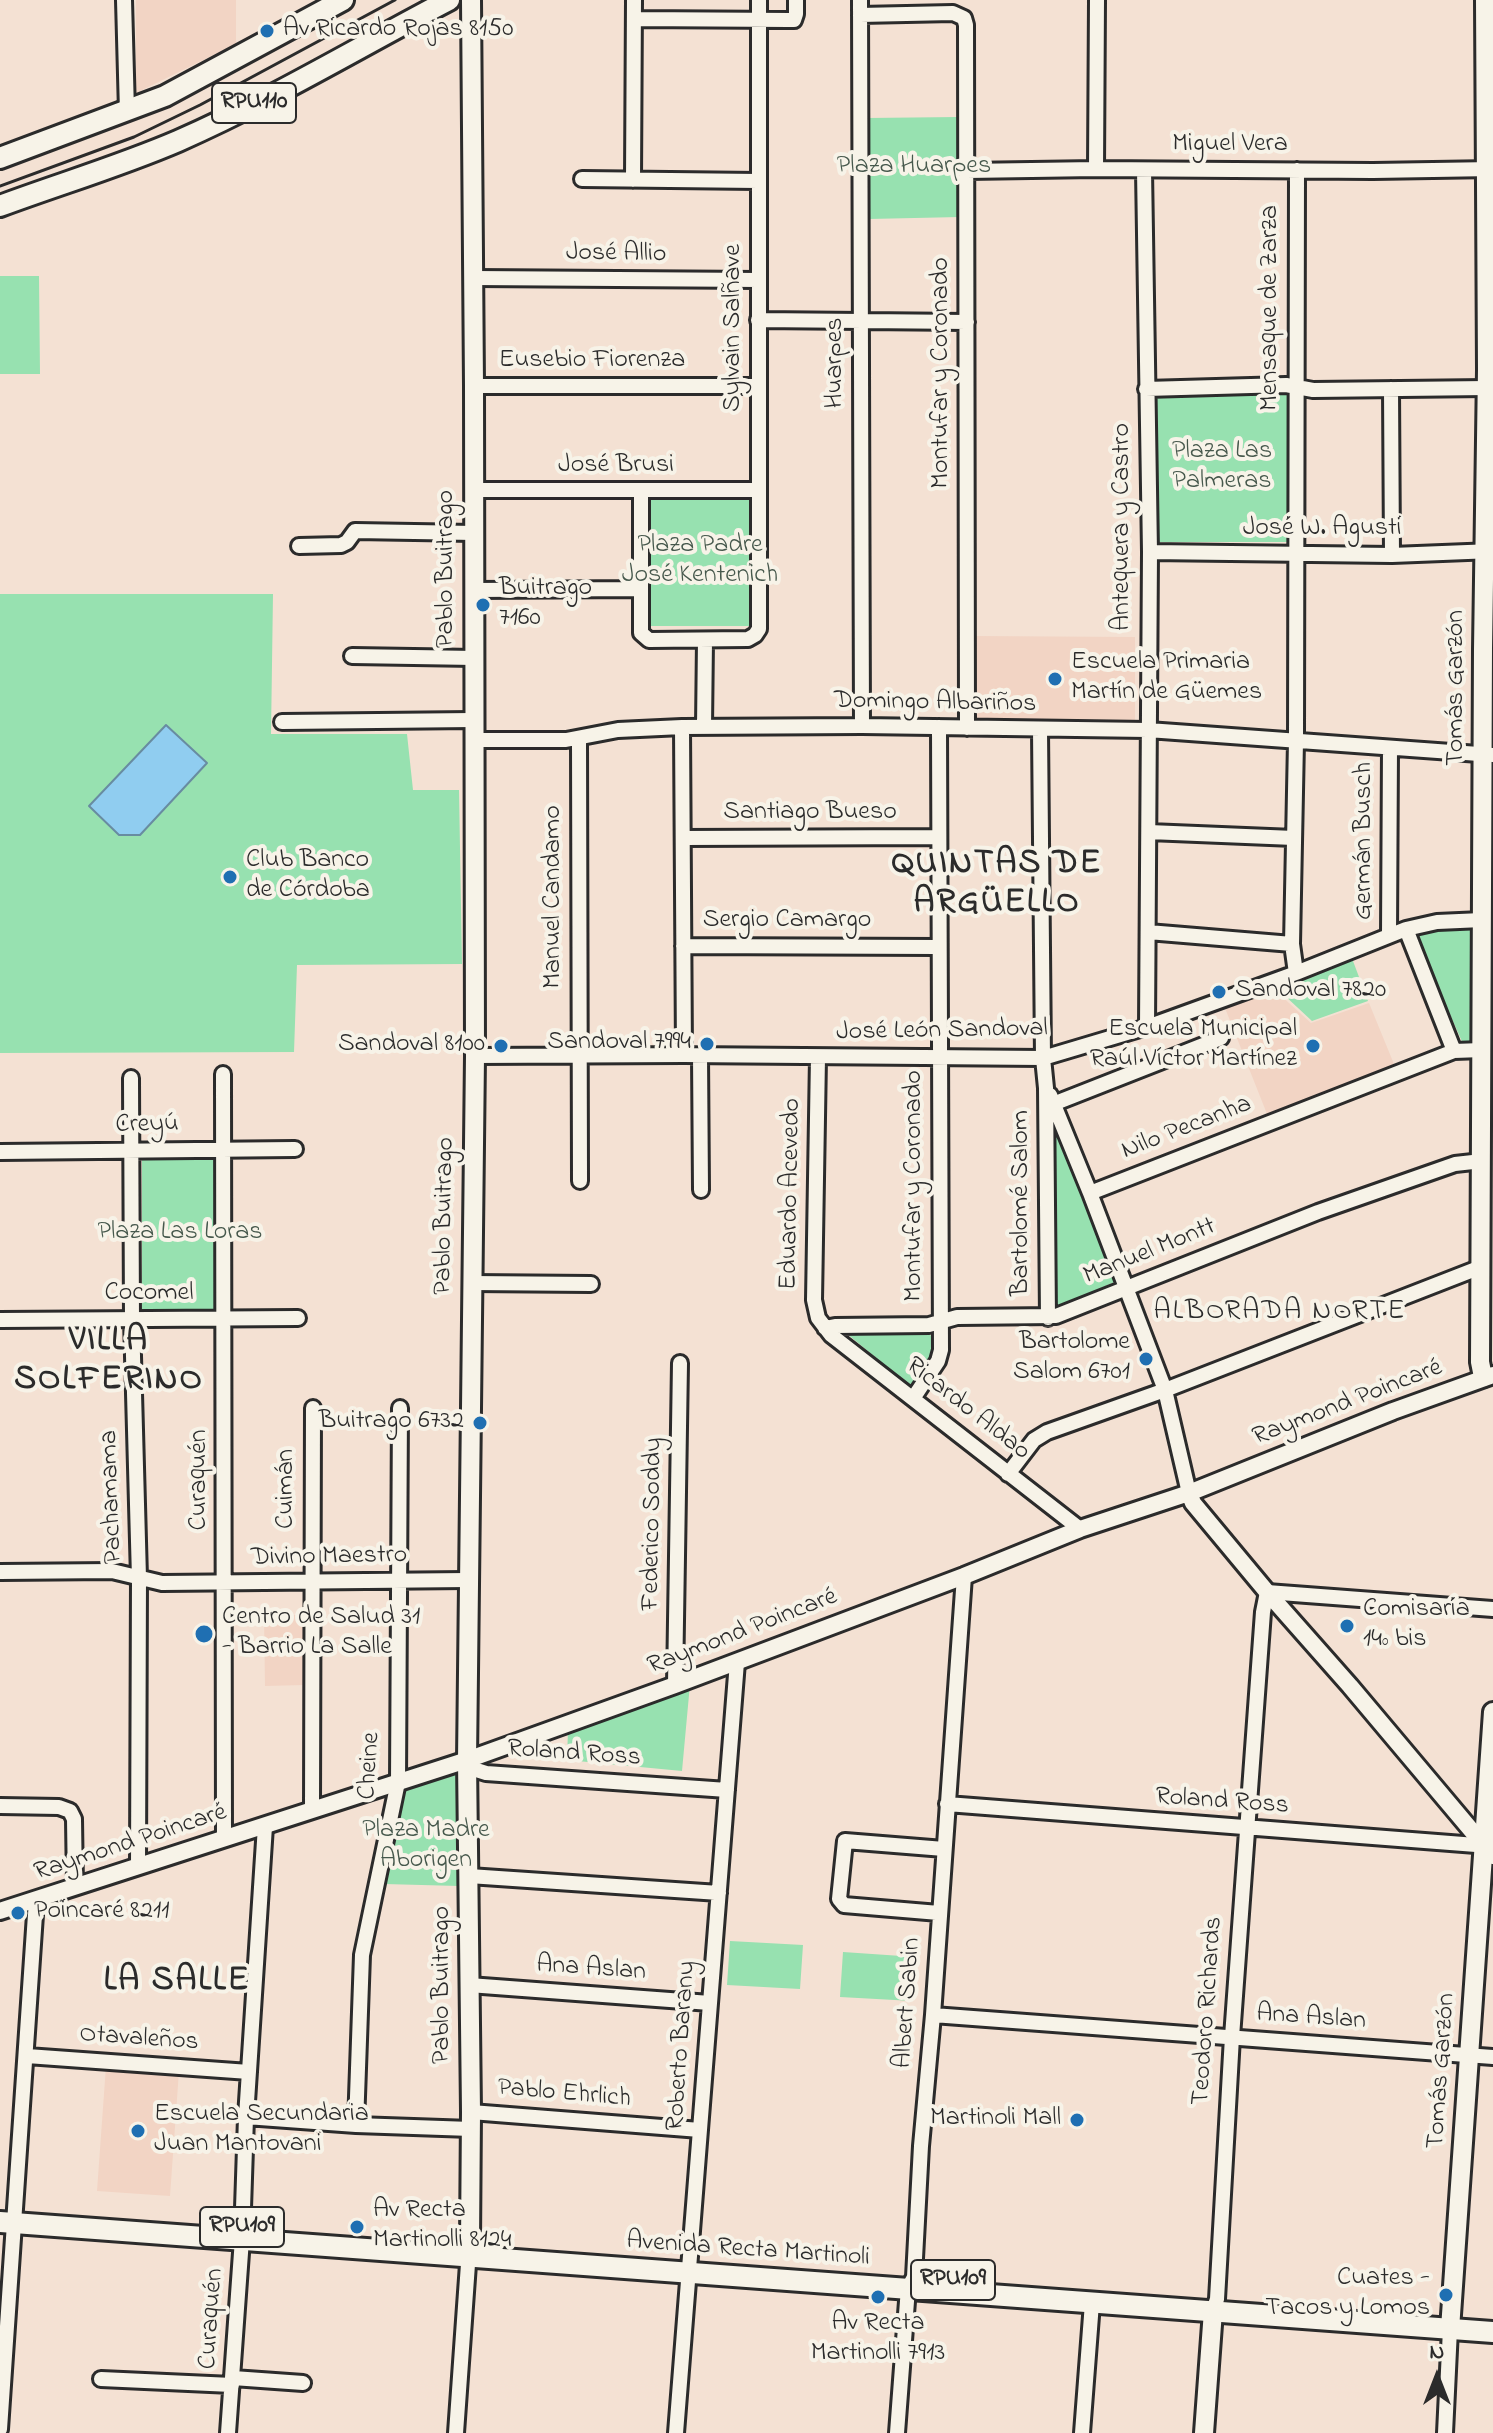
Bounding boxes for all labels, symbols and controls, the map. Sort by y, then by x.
place label: Av Ricardo Rojas 8150 [283,15,513,47]
marker: Av Ricardo Rojas 8150 [258,22,276,40]
road number: RPU110 [212,83,296,123]
street label: Miguel Vera [1172,130,1288,162]
park label: Plaza Huarpes [837,152,991,184]
street label: Mensaque de Zarza [1256,205,1288,411]
street label: José Allio [565,239,667,271]
street label: Sylvain Salñave [719,244,751,412]
street label: Montufar y Coronado [927,257,959,489]
street label: Huarpes [821,317,853,409]
street label: Eusebio Fiorenza [499,346,685,378]
street label: Antequera y Castro [1108,423,1140,631]
park label: Plaza Las Palmeras [1172,437,1272,498]
street label: José Brusi [558,451,674,483]
street label: Pablo Buitrago [432,490,464,648]
street label: José W. Agusti [1243,514,1401,546]
park label: Plaza Padre José Kentenich [622,531,778,592]
place label: Buitrago 7160 [499,574,592,636]
marker: Buitrago 7160 [474,596,492,614]
street label: Tomás Garzón [1442,610,1474,766]
place label: Escuela Primaria Martín de Güemes [1071,648,1262,710]
marker: Escuela Primaria Martín de Güemes [1046,670,1064,688]
street label: Domingo Albariños [834,687,1036,721]
street label: Germán Busch [1350,762,1382,920]
street label: Santiago Bueso [723,798,897,830]
street label: Manuel Candamo [539,805,571,989]
place label: Club Banco de Córdoba [246,846,370,908]
district label: QUINTAS DE ARGÜELLO [892,846,1102,926]
marker: Club Banco de Córdoba [221,868,239,886]
street label: Sergio Camargo [703,906,871,938]
place label: Sandoval 7820 [1235,976,1386,1008]
marker: Sandoval 7820 [1210,983,1228,1001]
street label: José León Sandoval [836,1015,1048,1049]
place label: Escuela Municipal Raúl Víctor Martínez [1090,1015,1297,1076]
place label: Sandoval 7994 [547,1028,691,1060]
place label: Sandoval 8100 [338,1030,485,1062]
marker: Sandoval 7994 [698,1035,716,1053]
marker: Sandoval 8100 [492,1037,510,1055]
marker: Escuela Municipal Raúl Víctor Martínez [1304,1037,1322,1055]
street label: Montufar y Coronado [900,1070,932,1302]
street label: Nilo Pecanha [1118,1090,1256,1168]
street label: Eduardo Acevedo [775,1098,809,1290]
street label: Creyú [115,1110,179,1142]
street label: Bartolomé Salom [1007,1110,1039,1296]
street label: Pablo Buitrago [429,1137,463,1295]
street label: Manuel Montt [1079,1212,1221,1294]
park label: Plaza Las Loras [97,1218,263,1250]
street label: Cocomel [104,1279,194,1311]
district label: ALBORADA NORTE [1154,1296,1406,1330]
district label: VILLA SOLFERINO [14,1323,204,1402]
place label: Bartolome Salom 6701 [1013,1328,1130,1390]
marker: Bartolome Salom 6701 [1137,1350,1155,1368]
street label: Ricardo Aldao [898,1352,1036,1468]
street label: Raymond Poincaré [1249,1354,1447,1454]
place label: Buitrago 6732 [319,1407,464,1439]
marker: Buitrago 6732 [471,1414,489,1432]
street label: Curaquén [185,1429,217,1531]
street label: Pachamama [95,1430,131,1564]
street label: Federico Soddy [637,1437,671,1611]
street label: Cuimán [272,1449,304,1529]
street label: Divino Maestro [251,1541,407,1575]
street label: Raymond Poincaré [644,1583,842,1683]
place label: Comisaría 14º bis [1363,1595,1470,1656]
place label: Centro de Salud 31 - Barrio La Salle [222,1603,420,1664]
marker: Comisaría 14º bis [1338,1617,1356,1635]
marker: Centro de Salud 31 - Barrio La Salle [193,1623,215,1645]
street label: Cheine [353,1731,389,1801]
street label: Roland Ross [506,1735,642,1775]
street label: Roland Ross [1154,1783,1290,1823]
street label: Raymond Poincaré [31,1798,231,1890]
park label: Plaza Madre Aborigen [362,1816,490,1878]
place label: Poincaré 8211 [34,1897,170,1929]
marker: Poincaré 8211 [9,1904,27,1922]
street label: Pablo Buitrago [428,1906,460,2064]
street label: Teodoro Richards [1187,1916,1231,2106]
street label: Albert Sabin [889,1937,929,2069]
street label: Ana Aslan [535,1951,647,1989]
street label: Roberto Barany [662,1960,704,2132]
district label: LA SALLE [104,1963,250,2003]
street label: Tomás Garzón [1422,1992,1464,2150]
street label: Ana Aslan [1255,2000,1367,2038]
street label: Otavaleños [78,2020,200,2060]
street label: Pablo Ehrlich [496,2074,632,2116]
place label: Escuela Secundaria Juan Mantovani [154,2100,369,2162]
place label: Martinoli Mall [930,2104,1061,2136]
marker: Martinoli Mall [1068,2111,1086,2129]
marker: Escuela Secundaria Juan Mantovani [129,2122,147,2140]
place label: Av Recta Martinolli 8124 [373,2196,511,2258]
road number: RPU109 [200,2207,284,2247]
marker: Av Recta Martinolli 8124 [348,2218,366,2236]
street label: Avenida Recta Martinoli [625,2227,871,2275]
road number: RPU109 [911,2260,995,2300]
place label: Cuates - Tacos y Lomos [1265,2264,1430,2326]
street label: Curaquén [194,2267,232,2371]
marker: Cuates - Tacos y Lomos [1437,2286,1455,2304]
marker: Av Recta Martinolli 7913 [869,2288,887,2306]
place label: Av Recta Martinolli 7913 [811,2309,945,2370]
north arrow [1397,2337,1477,2417]
text: N [1430,2337,1444,2369]

